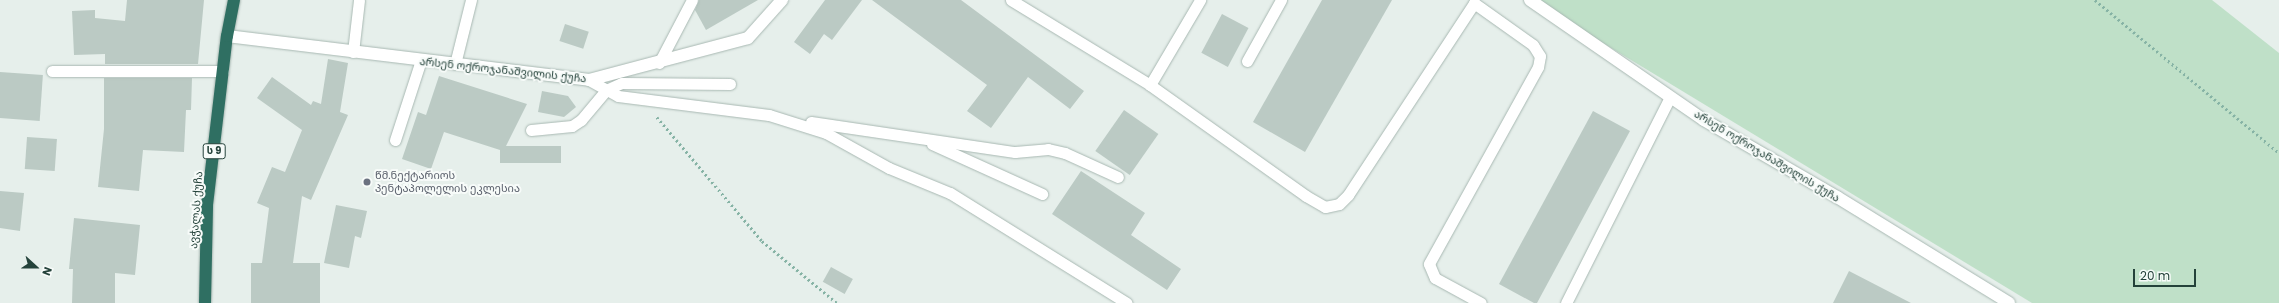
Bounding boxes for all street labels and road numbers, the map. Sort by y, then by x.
street label: არსენ ოქროჯანაშვილის ქუჩა [419,55,587,85]
street label: არსენ ოქროჯანაშვილის ქუჩა [1692,107,1842,205]
road number: ს 9 [202,143,226,159]
street label: ავჭალას ქუჩა [187,171,205,249]

